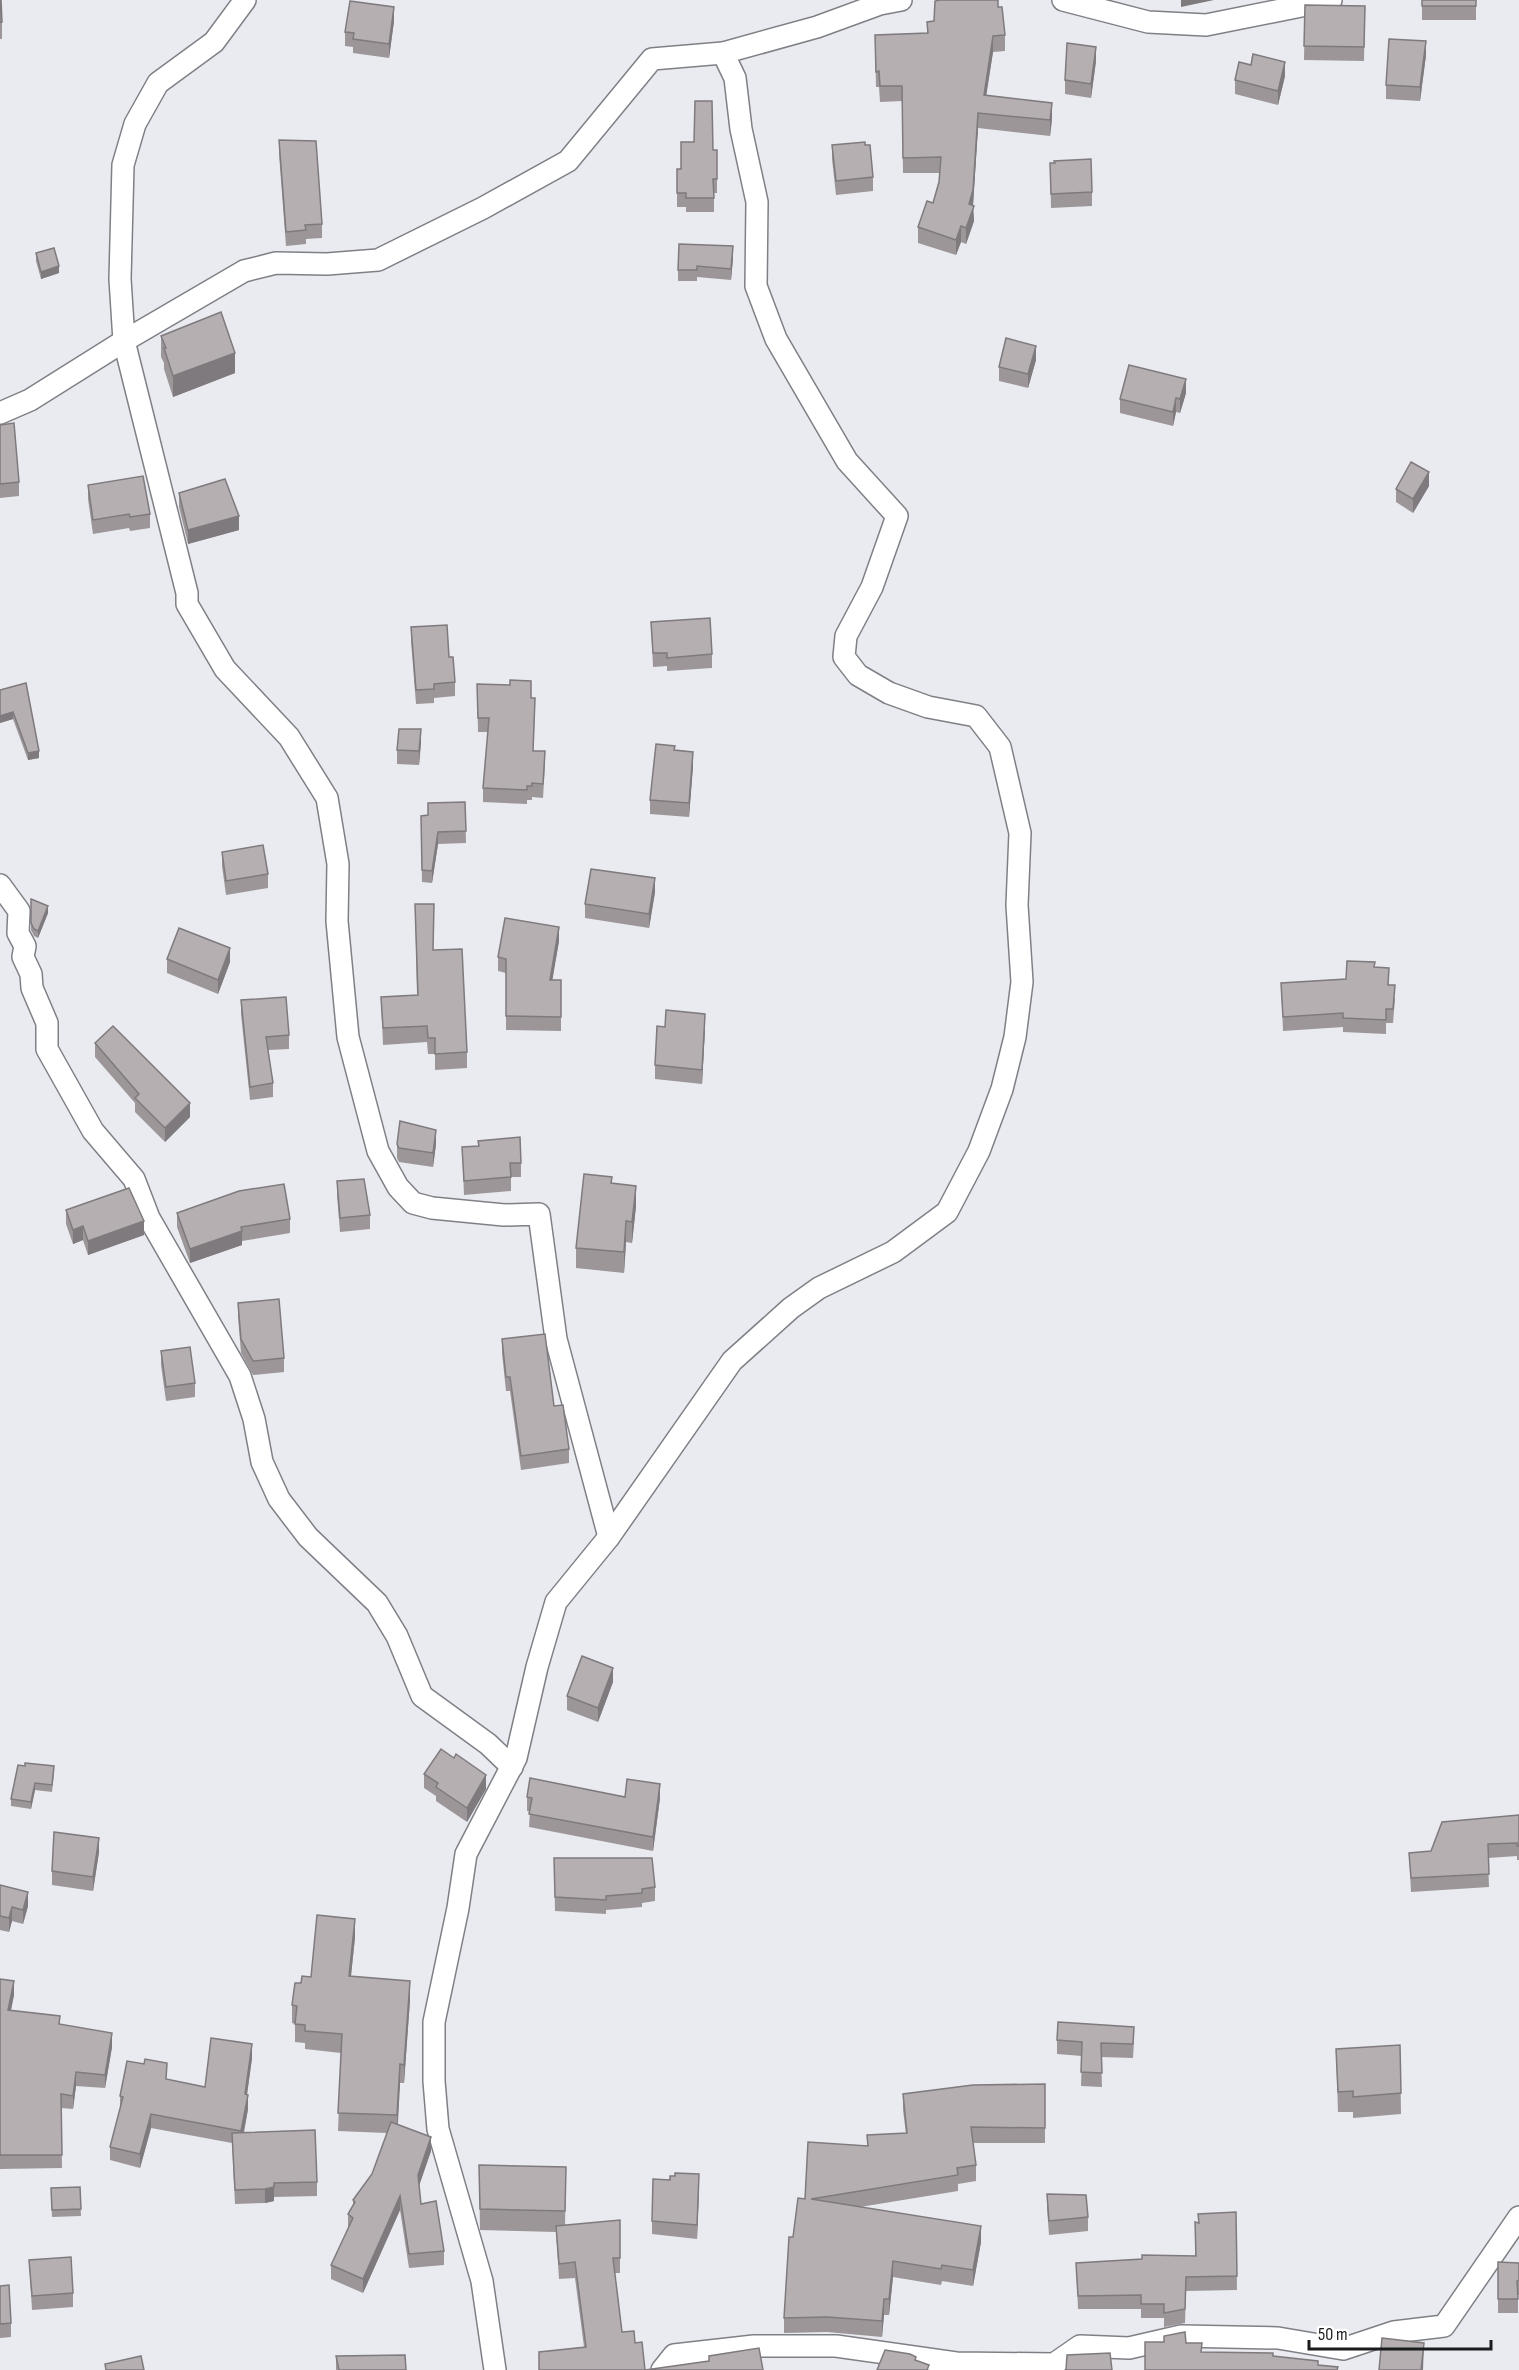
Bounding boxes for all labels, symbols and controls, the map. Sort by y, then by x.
scale bar [1309,2313,1490,2351]
text: 50 m [1318,2324,1348,2345]

